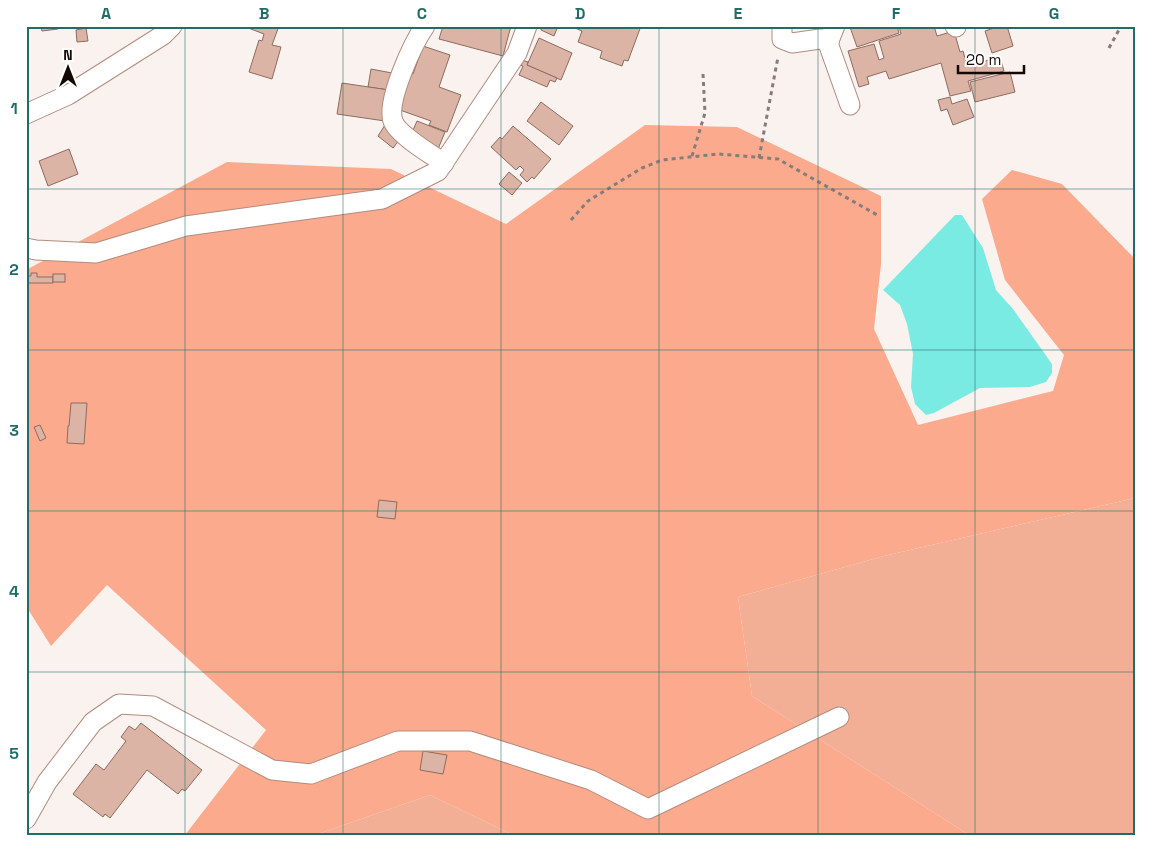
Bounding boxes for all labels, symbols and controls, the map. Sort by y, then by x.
text: A [101,3,111,24]
text: B [259,3,269,24]
text: C [417,3,427,24]
text: D [575,3,585,24]
text: E [734,3,743,24]
text: F [892,3,901,24]
text: G [1049,3,1059,24]
north arrow [42,42,92,92]
scale bar [958,42,1025,74]
text: N [63,46,73,64]
text: 20 m [966,50,1001,69]
text: 1 [10,98,18,119]
text: 2 [9,259,19,280]
text: 3 [9,420,19,441]
text: 4 [9,581,19,602]
text: 5 [9,743,19,764]

